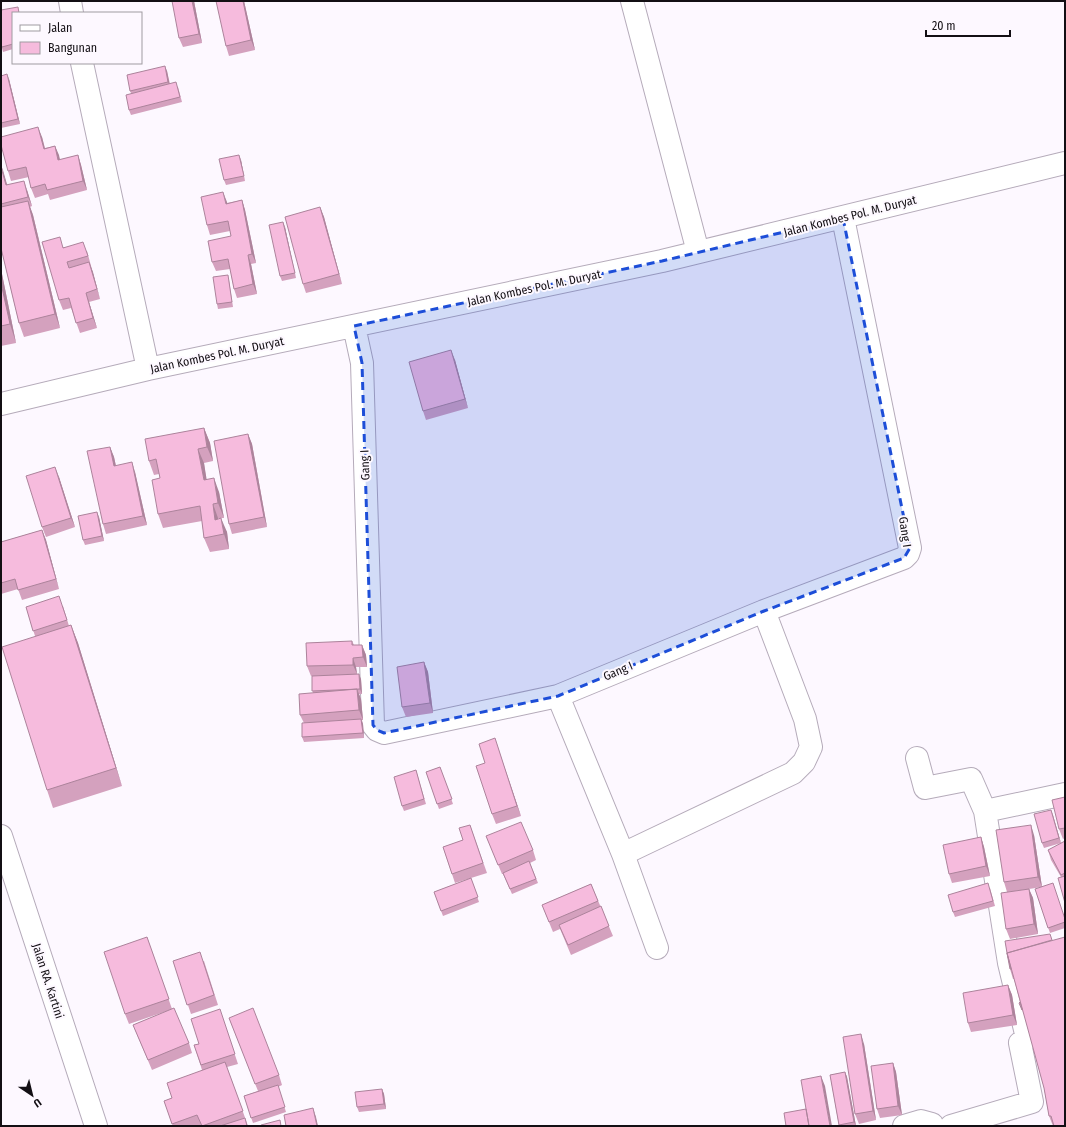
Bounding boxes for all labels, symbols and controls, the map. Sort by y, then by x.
legend [12,12,142,64]
scale bar [926,12,1010,38]
text: 20 m [932,19,956,33]
text: Jalan [48,21,72,35]
text: Bangunan [48,41,97,55]
street label: Jalan Kombes Pol. M. Duryat [782,193,918,239]
street label: Jalan Kombes Pol. M. Duryat [466,267,602,309]
street label: Jalan Kombes Pol. M. Duryat [149,334,285,376]
street label: Gang I [357,449,373,481]
street label: Gang I [896,516,914,548]
street label: Gang I [601,659,635,683]
street label: Jalan RA. Kartini [29,942,67,1020]
north arrow [12,1075,52,1115]
text: U [31,1096,44,1110]

